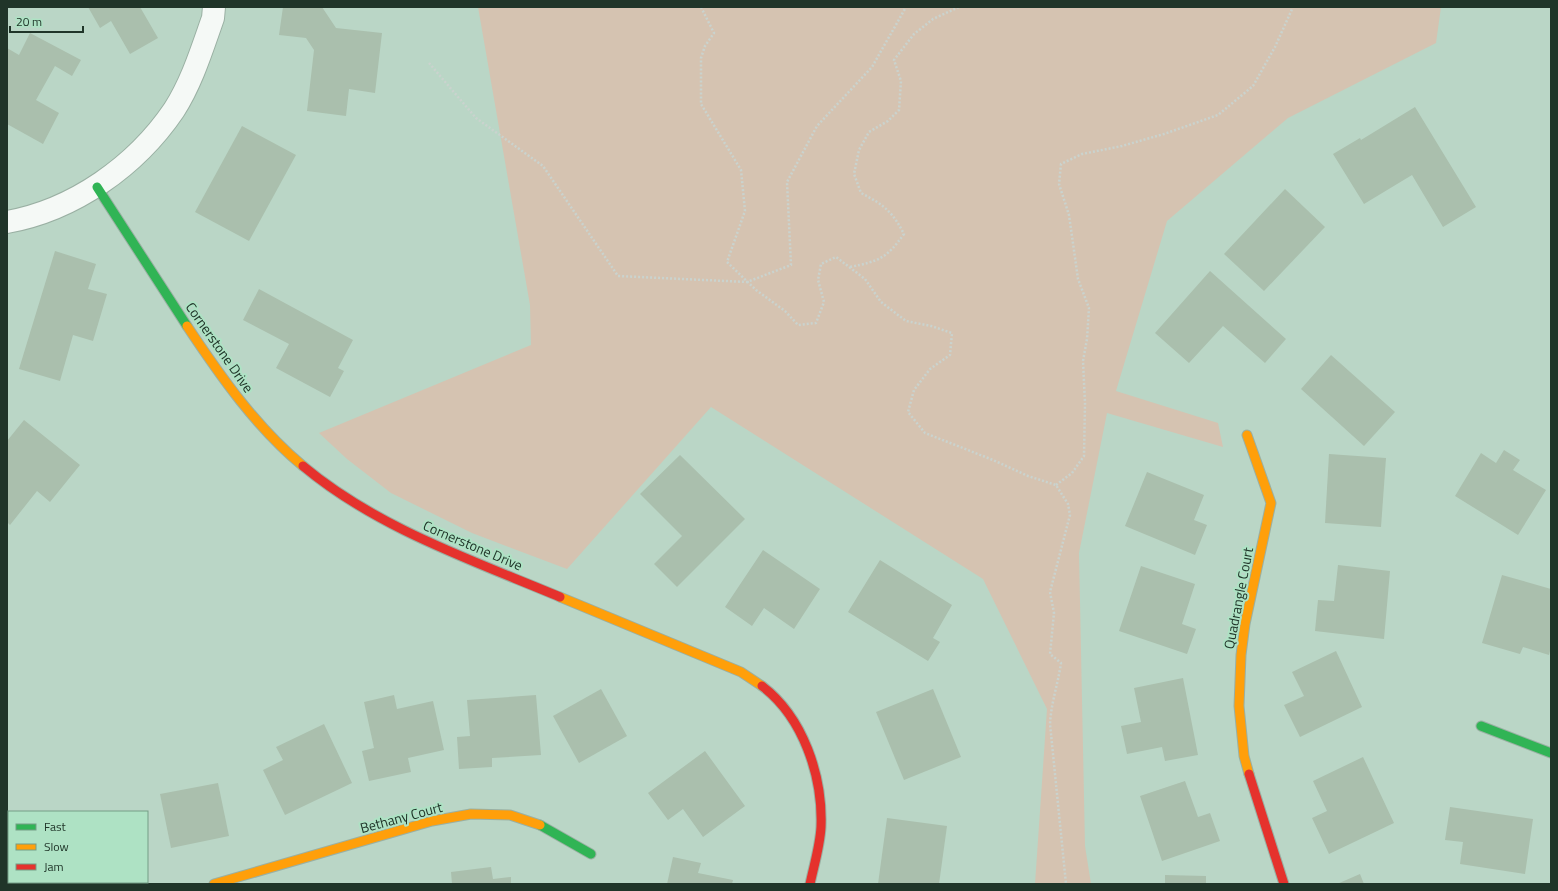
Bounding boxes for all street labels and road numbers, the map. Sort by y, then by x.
street label: Cornerstone Drive [181,297,259,397]
street label: Cornerstone Drive [420,515,526,575]
street label: Quadrangle Court [1218,545,1258,651]
street label: Bethany Court [358,796,445,838]

